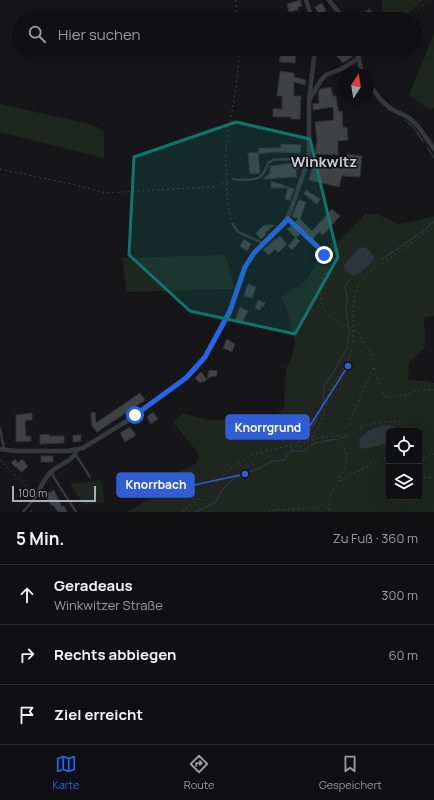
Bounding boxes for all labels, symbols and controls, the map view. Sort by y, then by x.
search box [12,12,422,56]
icon: search [26,23,48,45]
text: Hier suchen [58,24,140,45]
north arrow [338,68,374,104]
district label: Winkwitz [291,151,357,172]
route end [315,246,333,264]
route start [126,406,144,424]
callout: Knorrgrund [226,415,309,439]
text: Knorrgrund [235,419,301,436]
map controls [386,428,422,500]
button: locate [386,428,422,464]
button: layers [386,464,422,500]
callout: Knorrbach [117,473,194,497]
text: Knorrbach [126,476,186,493]
scale bar [12,484,96,503]
text: 100 m [18,485,47,500]
text: 5 Min. [16,527,64,550]
text: Zu Fuß · 360 m [333,529,418,547]
text: Geradeaus [54,575,133,596]
icon: ahead [16,584,38,606]
text: 300 m [381,586,418,604]
text: Winkwitzer Straße [54,596,163,614]
icon: right [16,644,38,666]
text: Rechts abbiegen [54,644,176,665]
text: 60 m [388,646,418,664]
icon: arrive [16,704,38,726]
text: Ziel erreicht [54,704,143,725]
tab: Karte [52,753,79,792]
tab: Route [184,753,214,792]
tab: Gespeichert [319,753,382,792]

